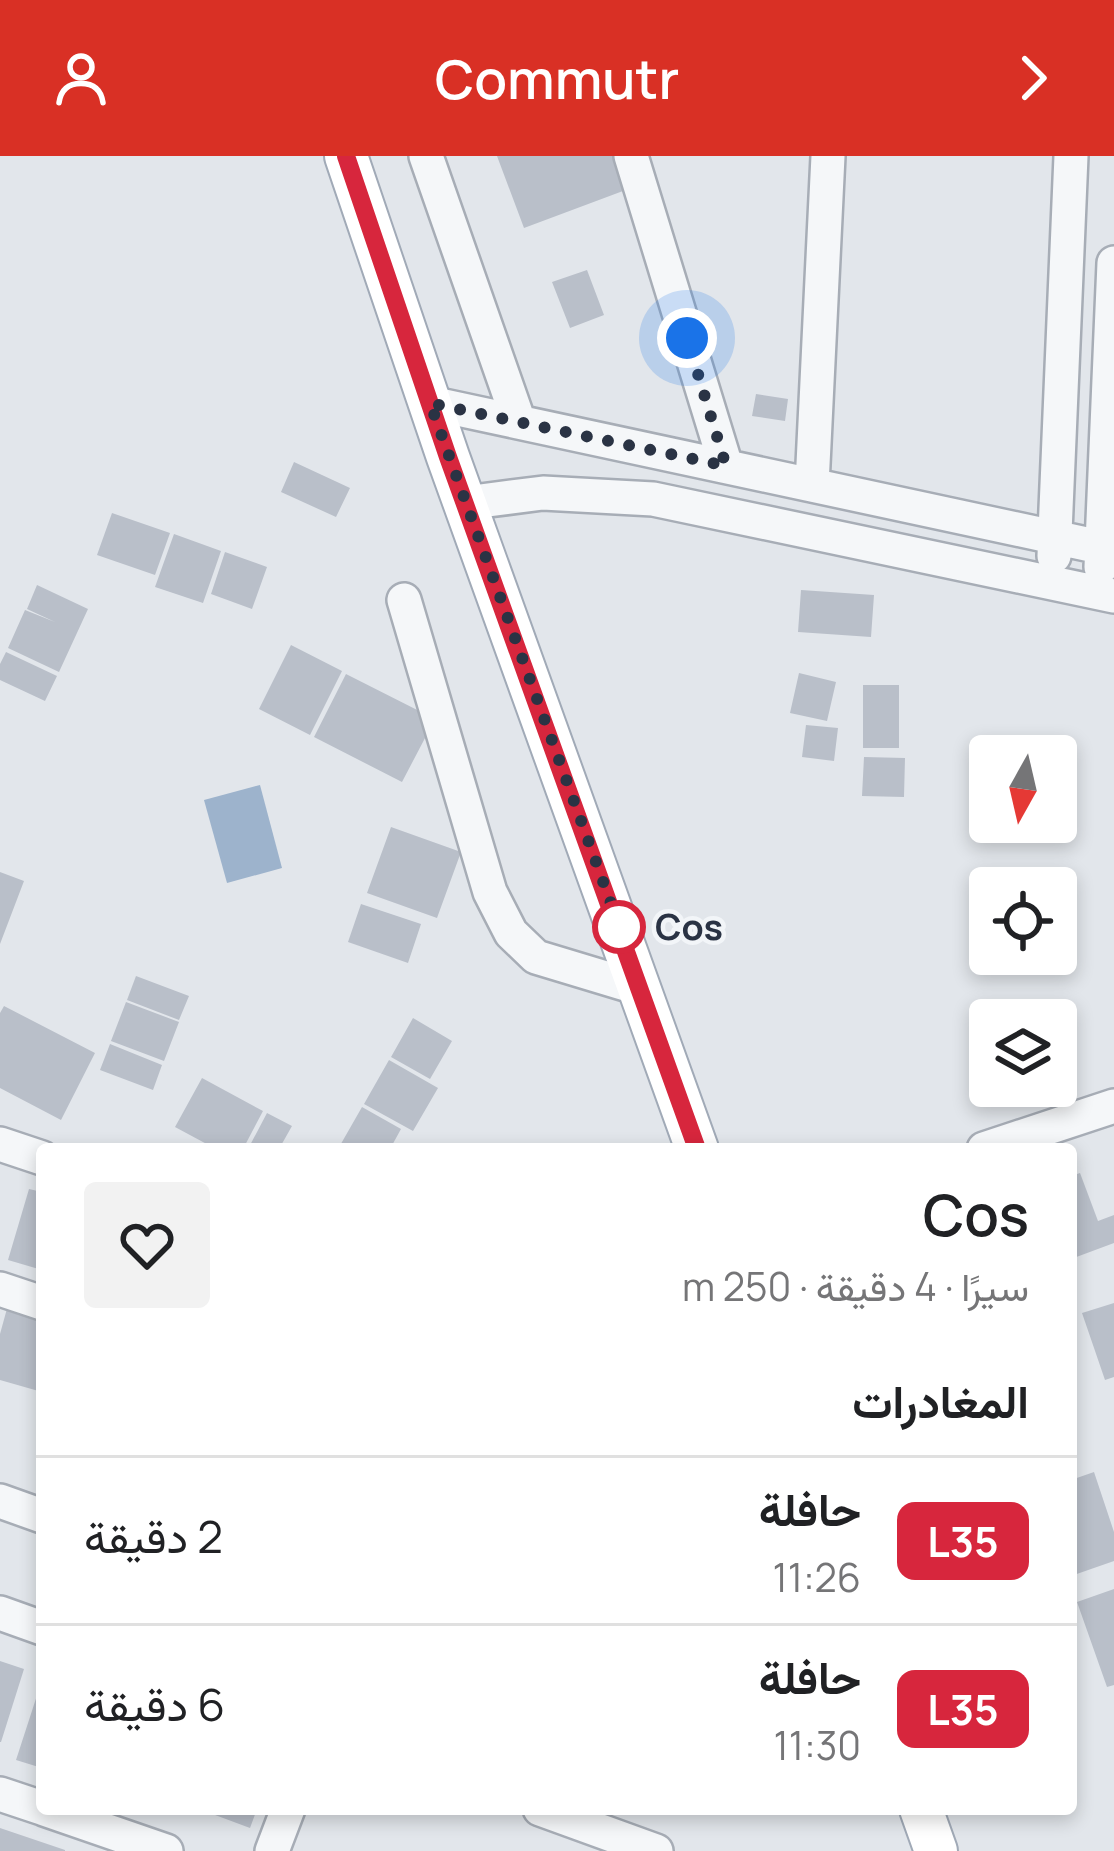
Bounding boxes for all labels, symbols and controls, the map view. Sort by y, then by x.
text: Commutr [435,41,679,115]
icon: person [48,45,114,111]
icon: forward [1000,45,1066,111]
your location [657,308,717,368]
north arrow [969,735,1077,843]
map controls [969,735,1077,1107]
button: locate [969,867,1077,975]
marker: Cos [594,902,644,952]
place label: Cos [655,902,723,951]
button: layers [969,999,1077,1107]
text: Cos [923,1175,1029,1253]
button: heart [84,1182,210,1308]
text: سيرًا · 4 دقيقة · 250 m [682,1259,1029,1313]
text: المغادرات [852,1370,1029,1432]
text: حافلة [759,1478,861,1540]
text: 2 دقيقة [84,1505,223,1567]
text: L35 [927,1512,999,1570]
text: 11:26 [772,1550,861,1604]
text: حافلة [759,1646,861,1708]
text: 6 دقيقة [84,1673,225,1735]
text: L35 [927,1680,999,1738]
text: 11:30 [774,1718,861,1772]

